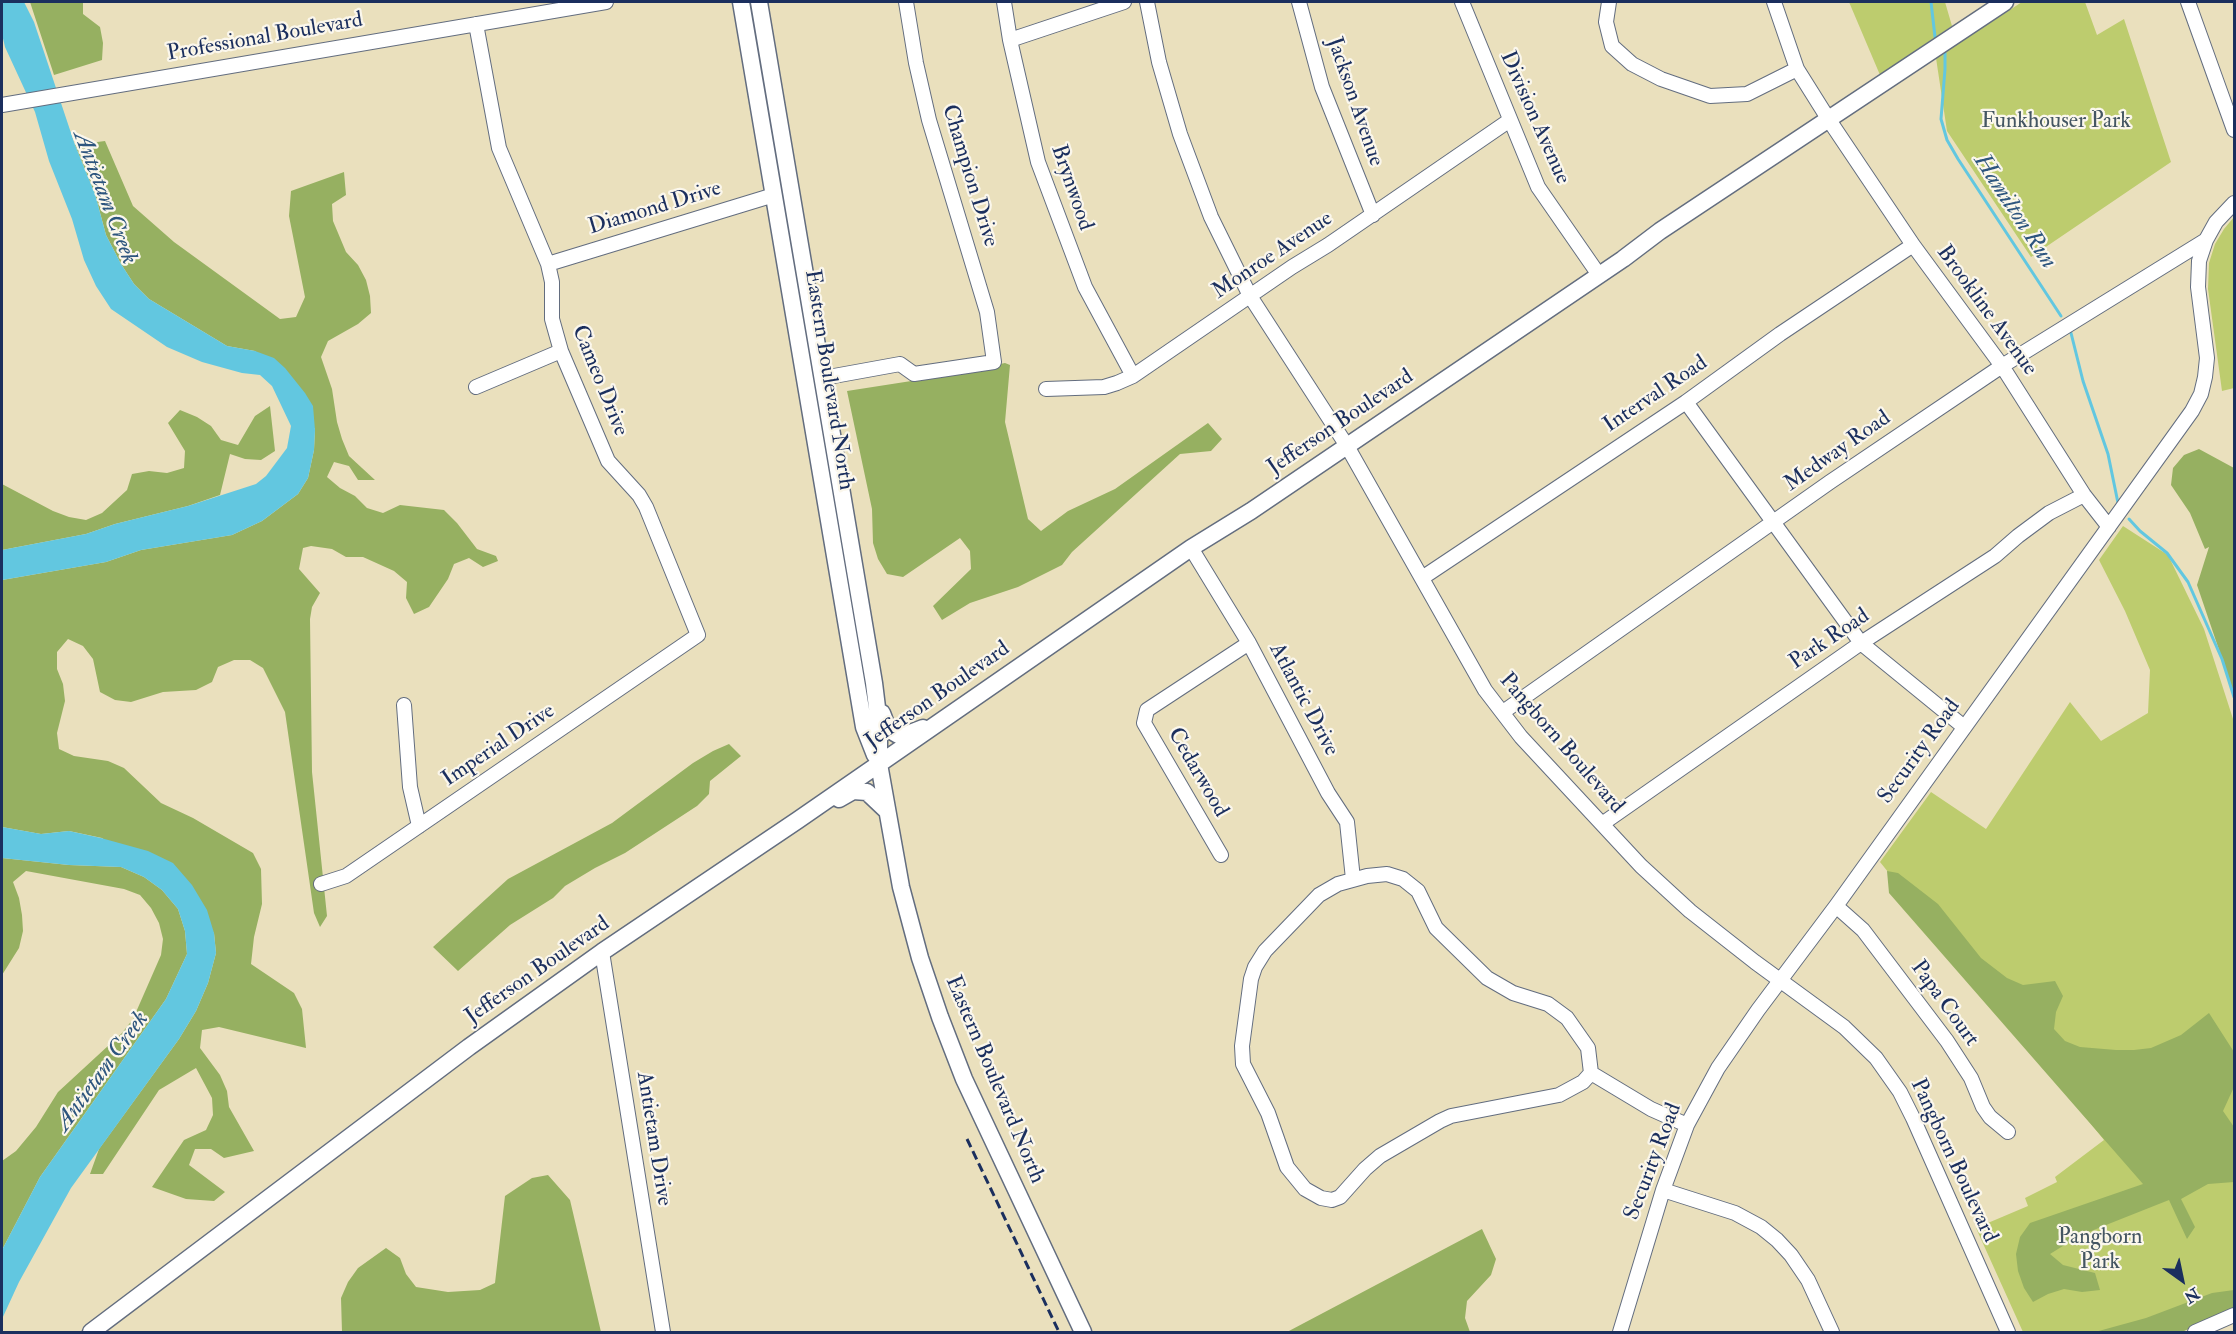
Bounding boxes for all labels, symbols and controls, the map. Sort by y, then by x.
street label: Professional Boulevard [165,8,365,68]
street label: Jackson Avenue [1320,34,1388,170]
street label: Division Avenue [1493,48,1575,188]
street label: Champion Drive [935,102,1003,250]
park label: Funkhouser Park [1981,109,2131,135]
water label: Antietam Creek [65,127,143,269]
street label: Brynwood [1044,142,1098,234]
water label: Hamilton Run [1966,149,2062,275]
street label: Diamond Drive [585,176,725,242]
street label: Monroe Avenue [1208,206,1338,306]
street label: Brookline Avenue [1930,241,2042,381]
street label: Eastern Boulevard North [798,268,858,492]
street label: Cameo Drive [565,322,633,440]
street label: Interval Road [1599,351,1713,439]
street label: Jefferson Boulevard [1263,364,1419,482]
street label: Medway Road [1780,406,1896,498]
street label: Park Road [1785,604,1875,676]
street label: Jefferson Boulevard [861,636,1015,756]
street label: Atlantic Drive [1262,639,1344,761]
street label: Pangborn Boulevard [1493,668,1629,820]
street label: Security Road [1873,694,1967,810]
street label: Imperial Drive [438,699,560,793]
street label: Cedarwood [1161,724,1233,822]
street label: Jefferson Boulevard [461,911,615,1031]
street label: Papa Court [1904,956,1984,1052]
street label: Eastern Boulevard North [938,972,1050,1188]
water label: Antietam Creek [50,1007,156,1137]
street label: Antietam Drive [629,1070,677,1208]
street label: Pangborn Boulevard [1904,1075,2002,1247]
street label: Security Road [1620,1100,1688,1224]
park label: Pangborn Park [2058,1225,2142,1276]
north arrow [2152,1250,2212,1310]
text: N [2180,1283,2203,1307]

